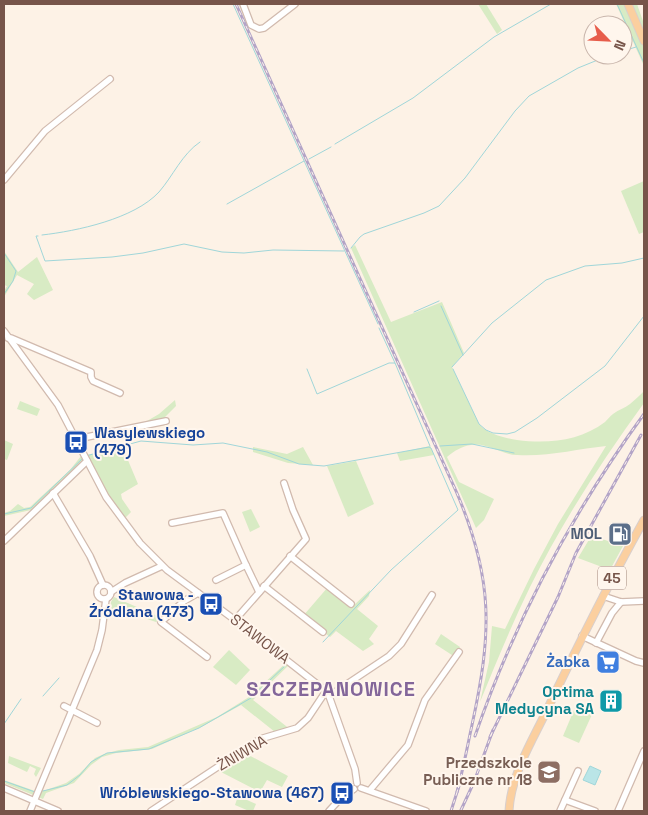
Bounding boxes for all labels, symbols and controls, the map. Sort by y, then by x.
north arrow [583,15,633,65]
text: N [610,37,630,53]
place label: Wasylewskiego (479) [94,423,205,459]
bus stop icon: Wasylewskiego (479) [63,429,89,455]
fuel station icon: MOL [607,521,633,547]
place label: MOL [570,524,602,543]
road number: 45 [598,566,626,590]
place label: Stawowa - Źródlana (473) [89,585,194,621]
bus stop icon: Stawowa - Źródlana (473) [198,591,224,617]
street label: STAWOWA [227,609,294,668]
supermarket icon: Żabka [595,649,621,675]
place label: Żabka [546,652,590,671]
district label: SZCZEPANOWICE [246,676,416,702]
place label: Optima Medycyna SA [495,682,594,718]
building icon: Optima Medycyna SA [598,688,624,714]
street label: ŻNIWNA [213,730,271,774]
place label: Przedszkole Publiczne nr 18 [423,753,532,789]
school or university icon: Przedszkole Publiczne nr 18 [536,759,562,785]
bus stop icon: Wróblewskiego-Stawowa (467) [329,780,355,806]
place label: Wróblewskiego-Stawowa (467) [100,783,324,802]

